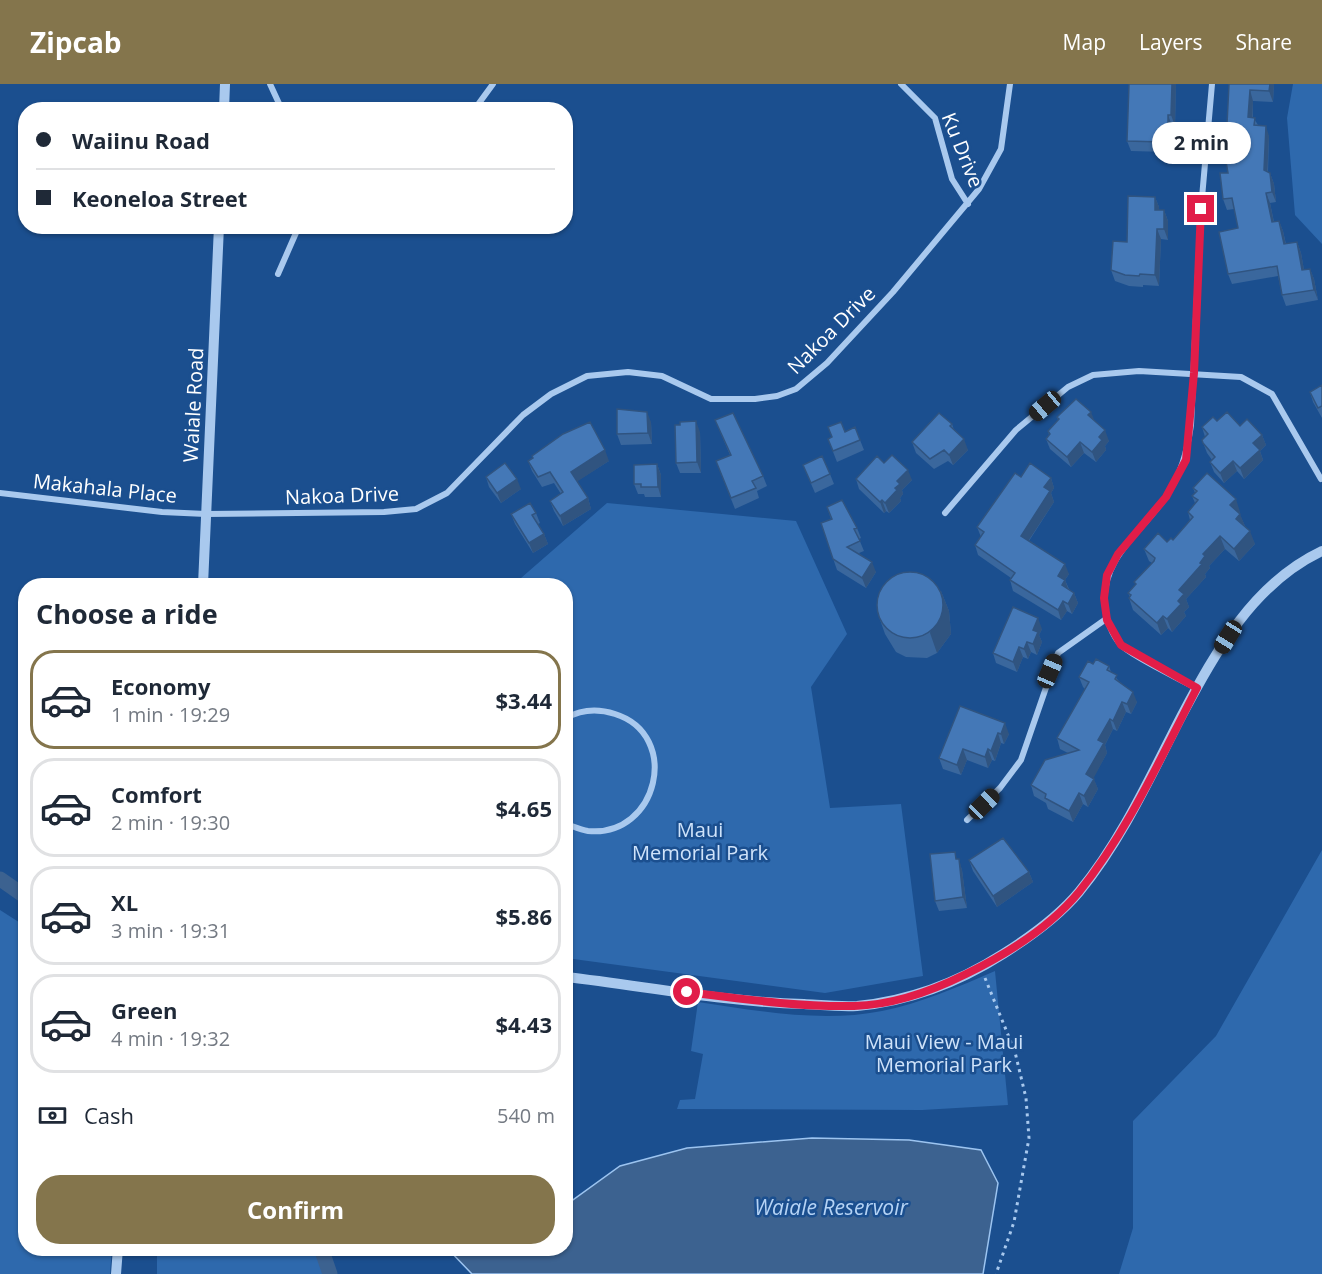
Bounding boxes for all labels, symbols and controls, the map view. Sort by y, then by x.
text: Zipcab [30,23,122,61]
text: Map [1063,28,1106,56]
text: Layers [1139,28,1203,56]
text: Share [1236,28,1292,56]
street label: Ku Drive [936,108,990,192]
callout: 2 min [1152,122,1250,164]
text: Waiinu Road [72,125,210,155]
text: 2 min [1174,129,1229,156]
text: Keoneloa Street [72,183,247,213]
route end [1187,195,1214,222]
street label: Nakoa Drive [781,280,881,380]
street label: Waiale Road [177,347,209,463]
car [1025,388,1065,424]
street label: Makahala Place [32,467,178,509]
street label: Nakoa Drive [285,480,399,510]
text: Choose a ride [36,595,218,632]
car [1211,617,1245,657]
car [1035,651,1065,691]
text: Economy [111,671,210,701]
icon: car [39,673,93,727]
text: $3.44 [495,685,552,715]
text: 1 min · 19:29 [111,701,230,728]
text: Comfort [111,779,202,809]
icon: car [39,781,93,835]
car [965,785,1003,823]
text: $4.65 [495,793,552,823]
text: 2 min · 19:30 [111,809,230,836]
park label: Maui Memorial Park [632,816,769,866]
text: XL [111,887,138,917]
icon: car [39,889,93,943]
text: $5.86 [495,901,552,931]
text: 3 min · 19:31 [111,917,230,944]
route start [673,978,700,1005]
text: Green [111,995,177,1025]
icon: car [39,997,93,1051]
text: $4.43 [495,1009,552,1039]
text: 4 min · 19:32 [111,1025,230,1052]
park label: Maui View - Maui Memorial Park [865,1028,1023,1078]
icon: cash [36,1099,69,1132]
text: Cash [84,1100,134,1130]
text: 540 m [497,1102,555,1129]
button: Confirm [36,1175,555,1244]
water label: Waiale Reservoir [754,1193,908,1221]

